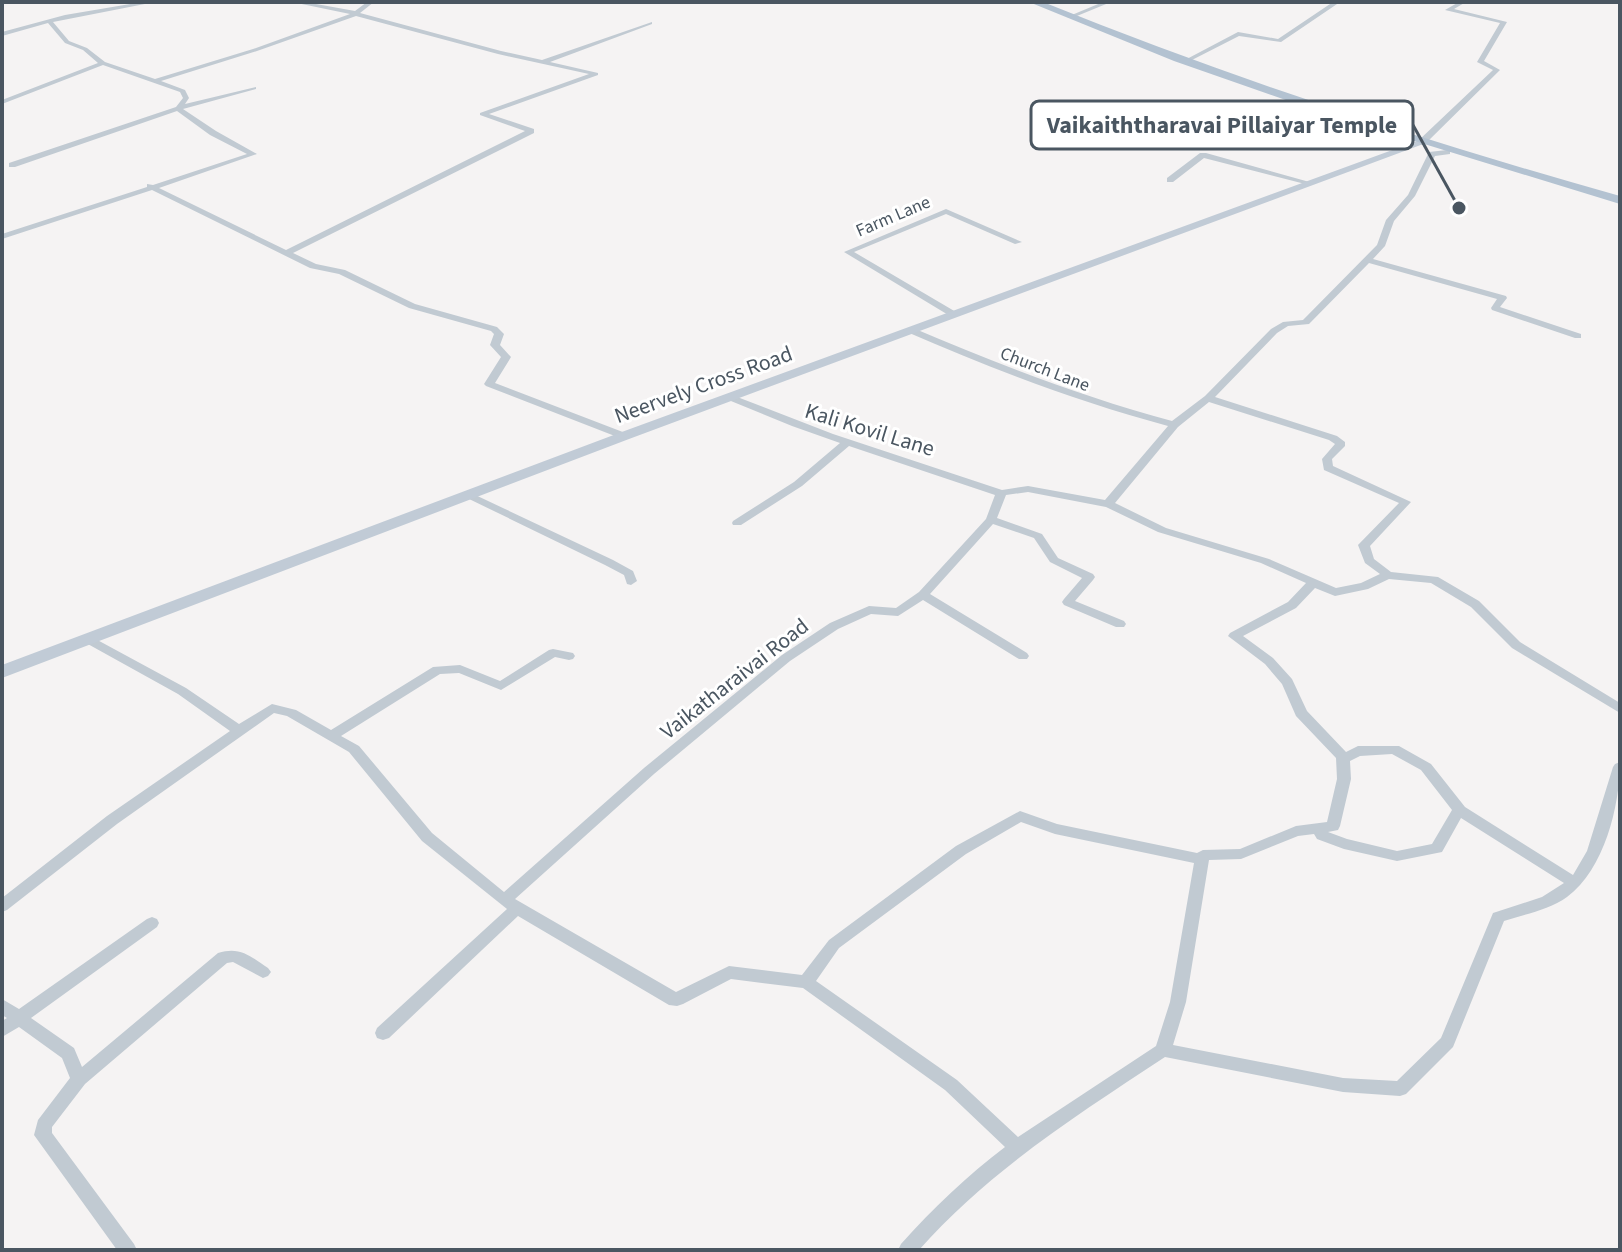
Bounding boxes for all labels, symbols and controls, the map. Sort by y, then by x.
callout: Vaikaiththaravai Pillaiyar Temple [1031,101,1413,149]
text: Vaikaiththaravai Pillaiyar Temple [1046,108,1397,143]
street label: Farm Lane [852,190,934,243]
street label: Neervely Cross Road [610,338,797,432]
street label: Church Lane [996,341,1093,398]
street label: Kali Kovil Lane [801,395,939,465]
street label: Vaikatharaivai Road [654,611,816,747]

